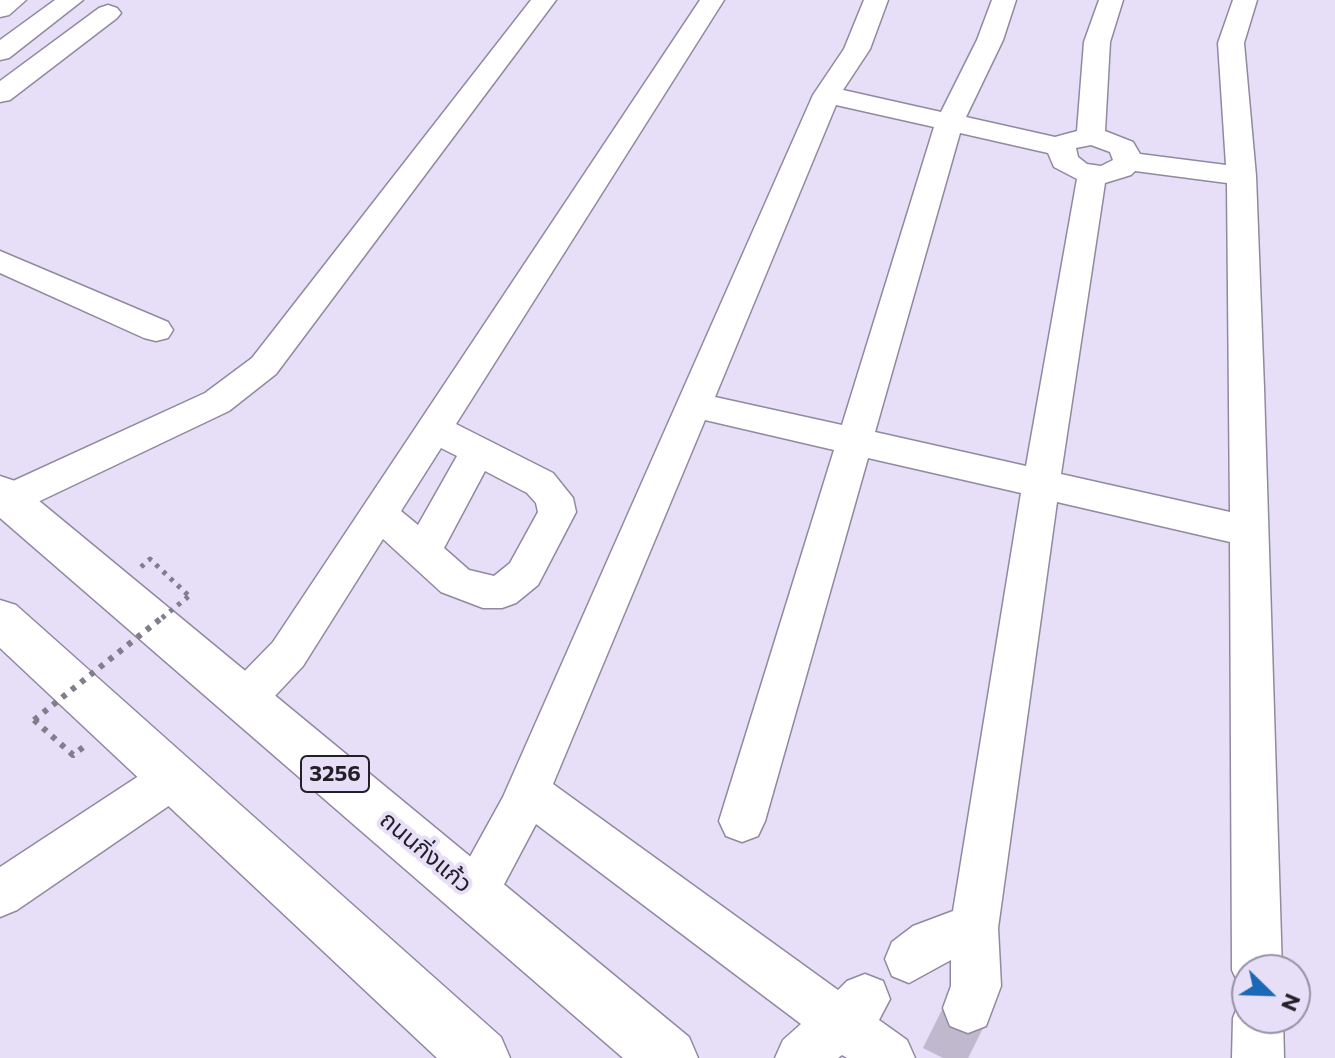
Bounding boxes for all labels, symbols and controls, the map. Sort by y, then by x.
road number: 3256 [301,756,369,792]
street label: ถนนกิ่งแก้ว [374,805,478,899]
north arrow [1231,954,1311,1034]
text: N [1276,990,1307,1016]

